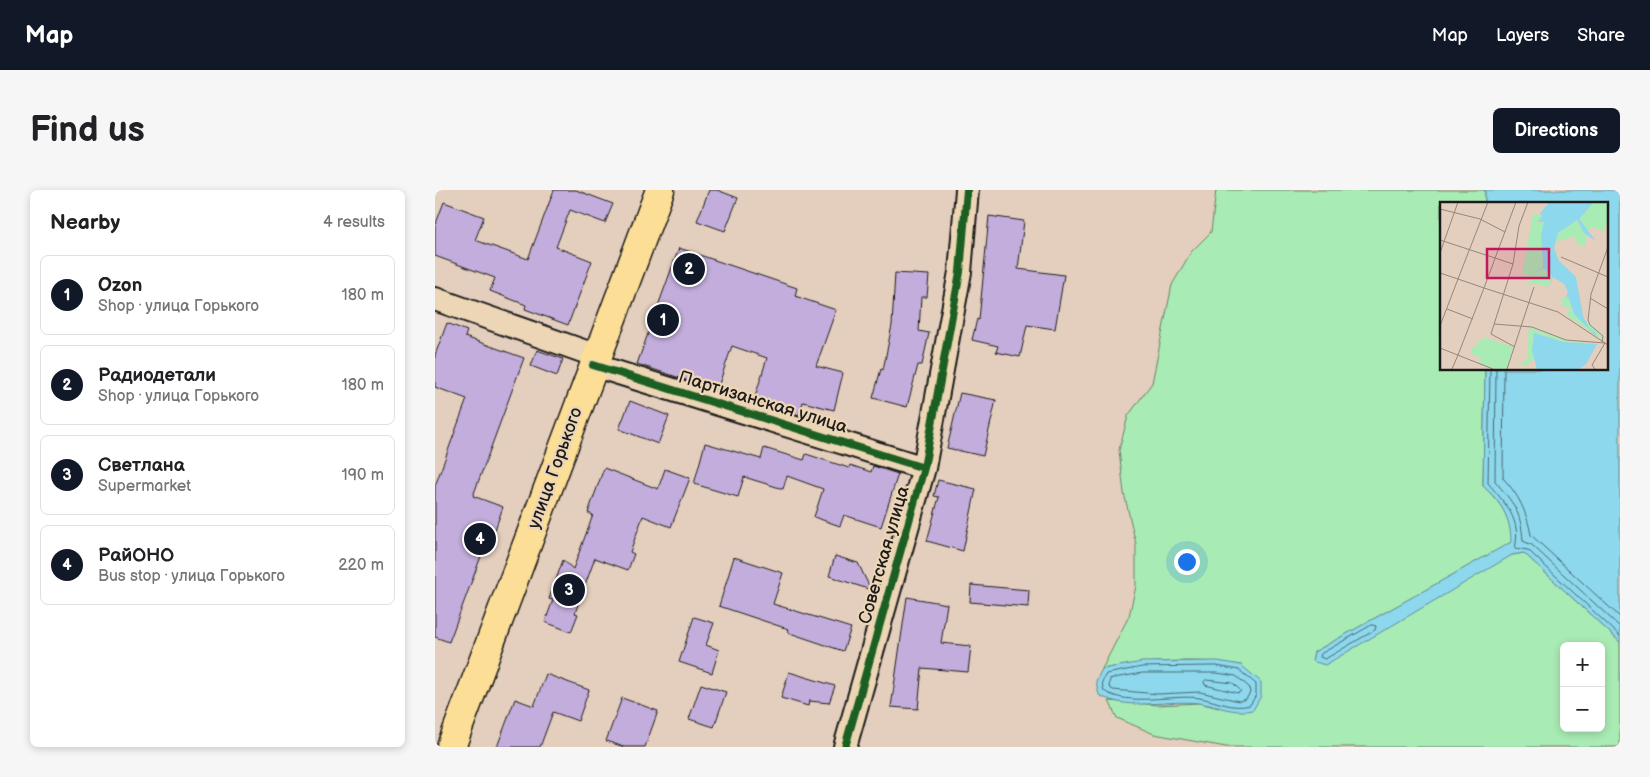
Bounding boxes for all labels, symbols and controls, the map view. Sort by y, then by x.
text: Map [25,21,73,50]
text: Map [1432,25,1468,46]
text: Layers [1496,25,1549,46]
text: Share [1577,25,1625,46]
button: Directions [1493,108,1620,153]
text: Find us [30,109,145,152]
inset map [1440,202,1607,370]
text: Nearby [50,210,120,235]
text: 4 results [323,213,385,232]
pin: 2 [673,250,705,288]
text: Ozon [98,274,142,297]
text: 1 [64,286,70,305]
text: 180 m [342,286,384,305]
text: Shop · улица Горького [98,297,259,316]
pin: 1 [647,301,679,339]
text: Радиодетали [98,364,216,387]
street label: Партизанская улица [676,366,850,438]
text: 2 [62,376,72,395]
text: 180 m [342,376,384,395]
text: Shop · улица Горького [98,387,259,406]
street label: улица Горького [523,404,587,532]
text: Светлана [98,454,185,477]
text: 3 [62,466,72,485]
text: 190 m [342,466,384,485]
text: Supermarket [98,477,191,496]
street label: Советская улица [854,483,914,626]
pin: 4 [464,520,496,558]
text: РайОНО [98,544,174,567]
your location [1174,549,1200,575]
text: 4 [62,556,72,575]
text: 220 m [338,556,384,575]
text: Bus stop · улица Горького [98,567,285,586]
pin: 3 [553,571,585,609]
map controls [1560,642,1605,732]
button: + [1560,642,1605,687]
button: − [1560,687,1605,732]

